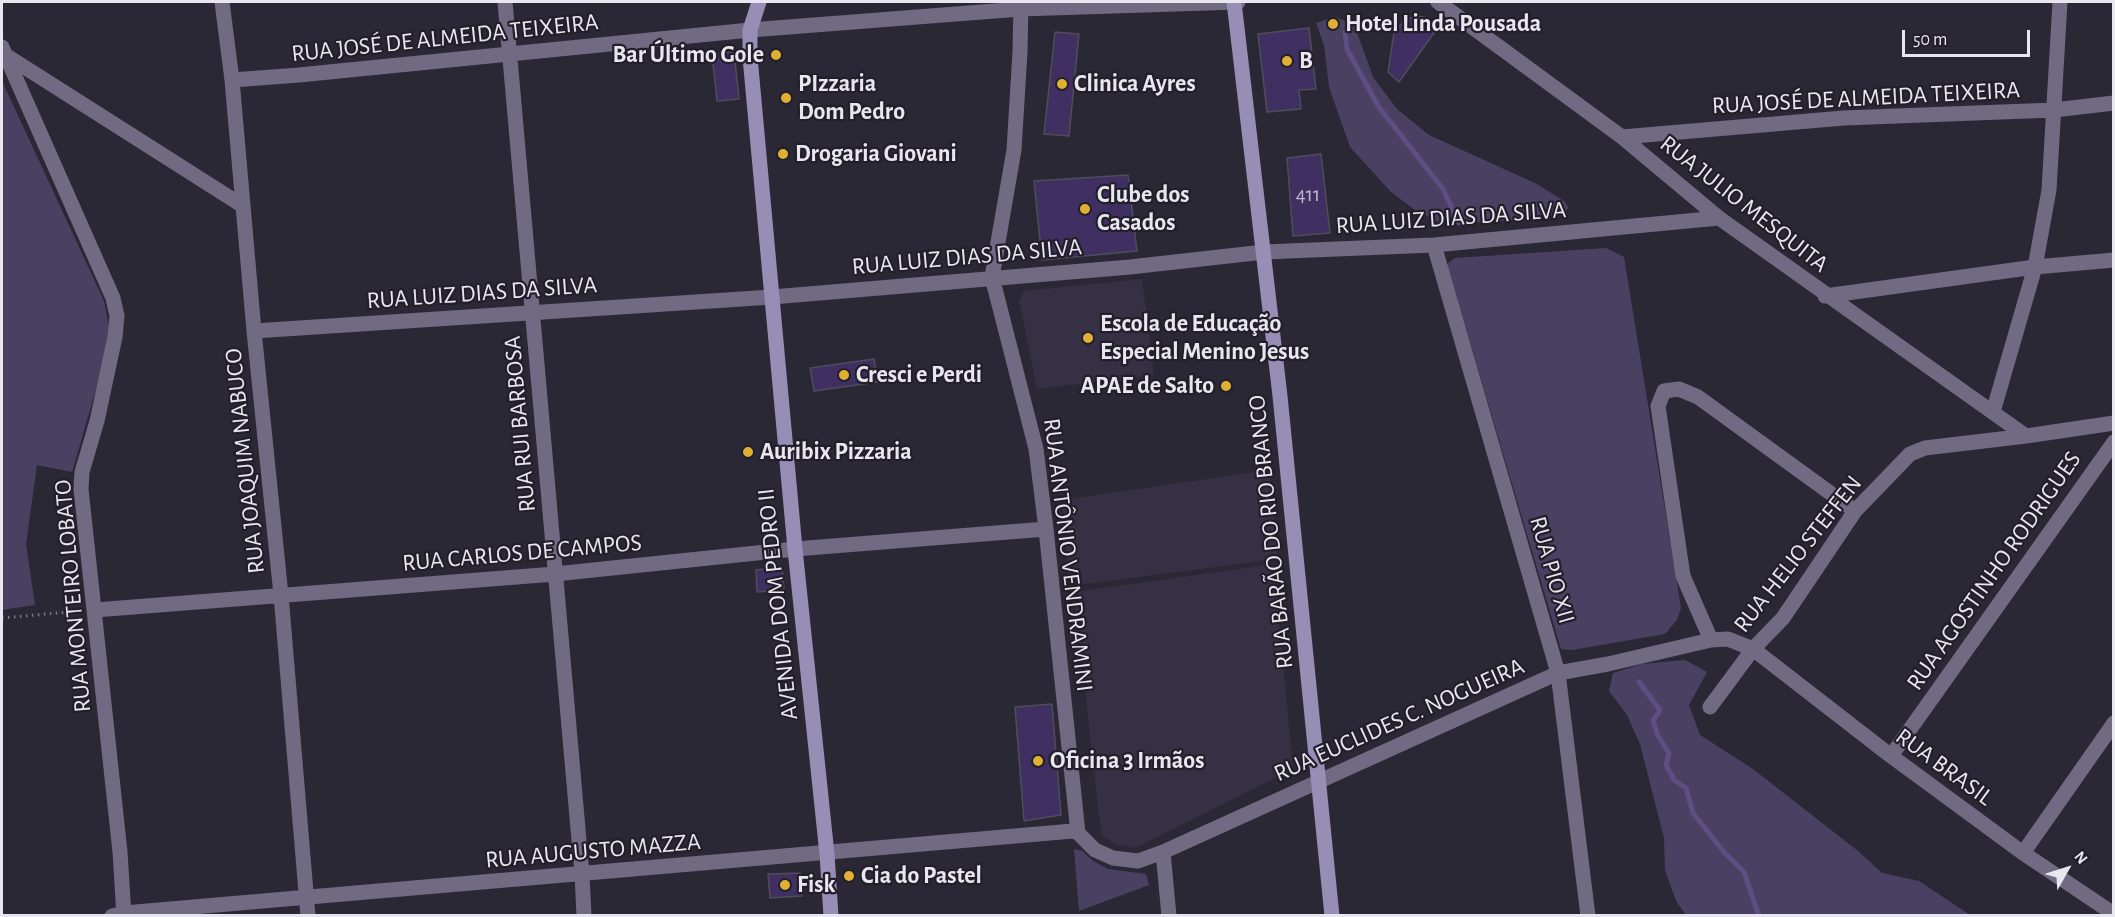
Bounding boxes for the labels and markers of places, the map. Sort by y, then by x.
place label: Hotel Linda Pousada [1345,10,1541,38]
marker: Hotel Linda Pousada [1326,17,1340,31]
place label: Bar Último Gole [612,41,764,69]
place label: B [1299,47,1313,75]
marker: Bar Último Gole [769,48,783,62]
marker: B [1280,54,1294,68]
place label: PIzzaria Dom Pedro [798,70,905,126]
place label: Clinica Ayres [1074,70,1196,98]
marker: Clinica Ayres [1055,77,1069,91]
marker: PIzzaria Dom Pedro [779,91,793,105]
place label: Drogaria Giovani [795,140,957,168]
marker: Drogaria Giovani [776,147,790,161]
place label: Clube dos Casados [1097,181,1190,237]
marker: Clube dos Casados [1078,202,1092,216]
place label: Escola de Educação Especial Menino Jesus [1100,310,1309,366]
marker: Escola de Educação Especial Menino Jesus [1081,331,1095,345]
place label: Cresci e Perdi [856,361,982,389]
marker: Cresci e Perdi [837,368,851,382]
place label: APAE de Salto [1081,372,1214,400]
marker: APAE de Salto [1219,379,1233,393]
place label: Auribix Pizzaria [760,438,912,466]
marker: Auribix Pizzaria [741,445,755,459]
place label: Oficina 3 Irmãos [1050,747,1204,775]
marker: Oficina 3 Irmãos [1031,754,1045,768]
place label: Cia do Pastel [861,862,982,890]
marker: Cia do Pastel [842,869,856,883]
place label: Fisk [797,871,835,899]
marker: Fisk [778,878,792,892]

